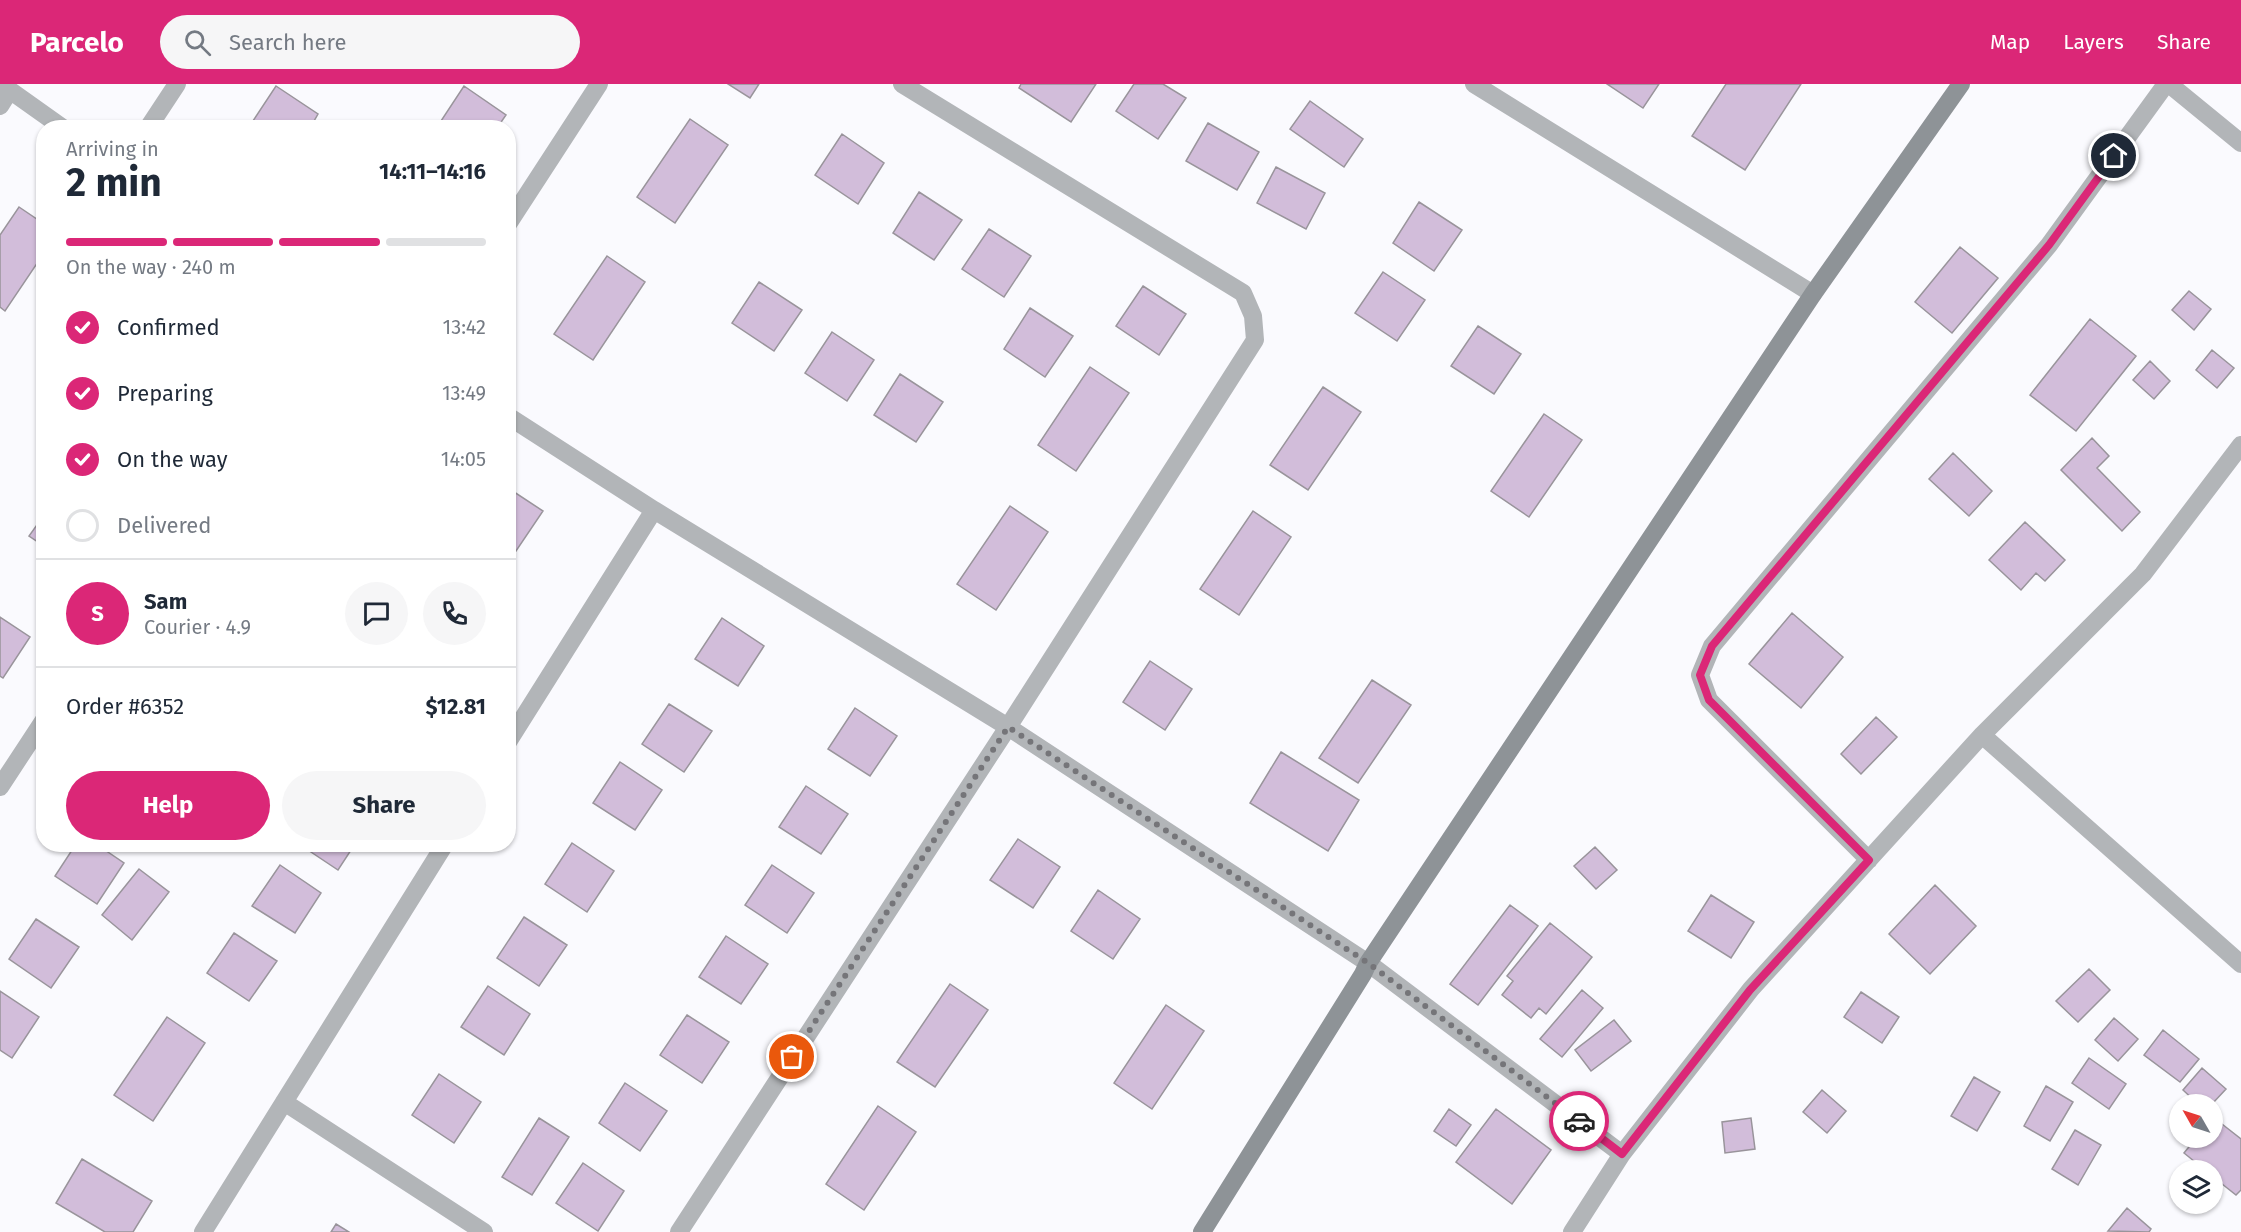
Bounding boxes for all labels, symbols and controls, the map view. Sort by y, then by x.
search box [160,15,580,69]
text: Parcelo [30,26,124,59]
icon: search [181,26,214,59]
text: Search here [229,29,346,56]
text: Map [1990,29,2030,55]
text: Layers [2063,29,2124,55]
text: Share [2157,29,2211,55]
pin [2088,130,2139,181]
text: Arriving in [66,137,159,161]
icon: home [2097,139,2130,172]
text: 14:11–14:16 [379,158,486,185]
text: 2 min [66,160,162,206]
text: On the way · 240 m [66,255,236,279]
icon: check [66,311,99,344]
text: Confirmed [117,314,220,341]
text: 13:42 [443,315,486,339]
icon: check [66,377,99,410]
text: Preparing [117,380,213,407]
text: 13:49 [442,381,486,405]
icon: check [66,443,99,476]
text: On the way [117,446,228,473]
text: 14:05 [441,447,486,471]
text: Delivered [117,512,212,539]
button: chat [345,582,408,645]
button: phone [423,582,486,645]
text: Sam [144,588,187,615]
text: S [91,600,104,627]
text: Courier · 4.9 [144,615,251,639]
text: Order #6352 [66,693,184,720]
text: $12.81 [426,693,486,720]
button: Help [66,771,270,840]
button: Share [282,771,486,840]
pin [766,1031,817,1082]
icon: bag [775,1040,808,1073]
courier [1549,1091,1609,1151]
north arrow [2169,1094,2223,1148]
map controls [2169,1094,2223,1214]
icon: car [1563,1105,1596,1138]
button: layers [2169,1160,2223,1214]

